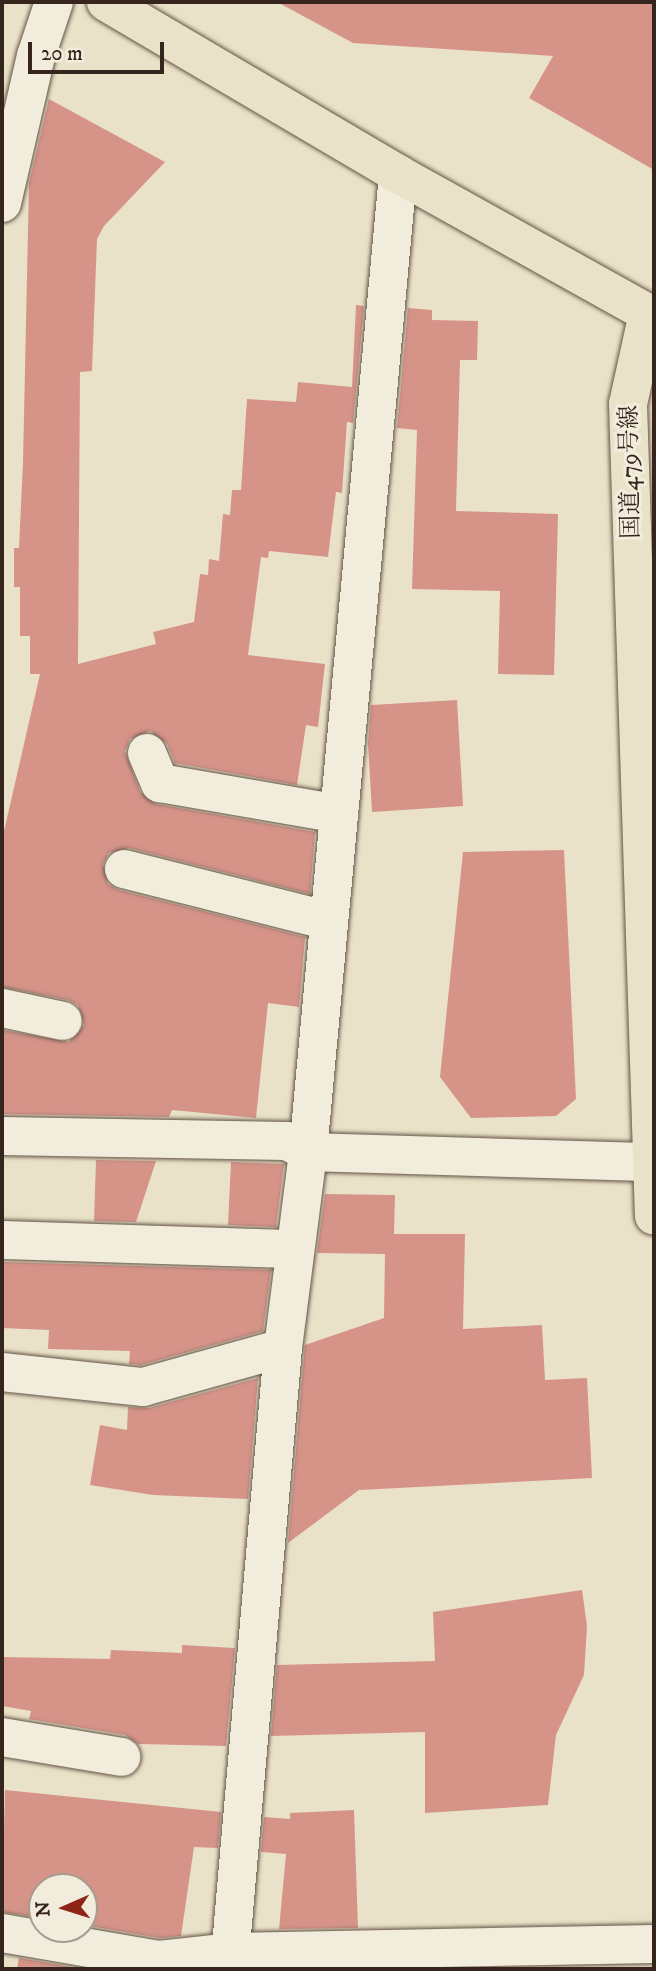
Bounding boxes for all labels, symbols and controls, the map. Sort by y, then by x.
scale bar [32,28,168,72]
text: 20 m [41,41,83,67]
street label: 国道479号線 [615,405,647,539]
north arrow [28,1873,98,1943]
text: N [32,1901,55,1917]

